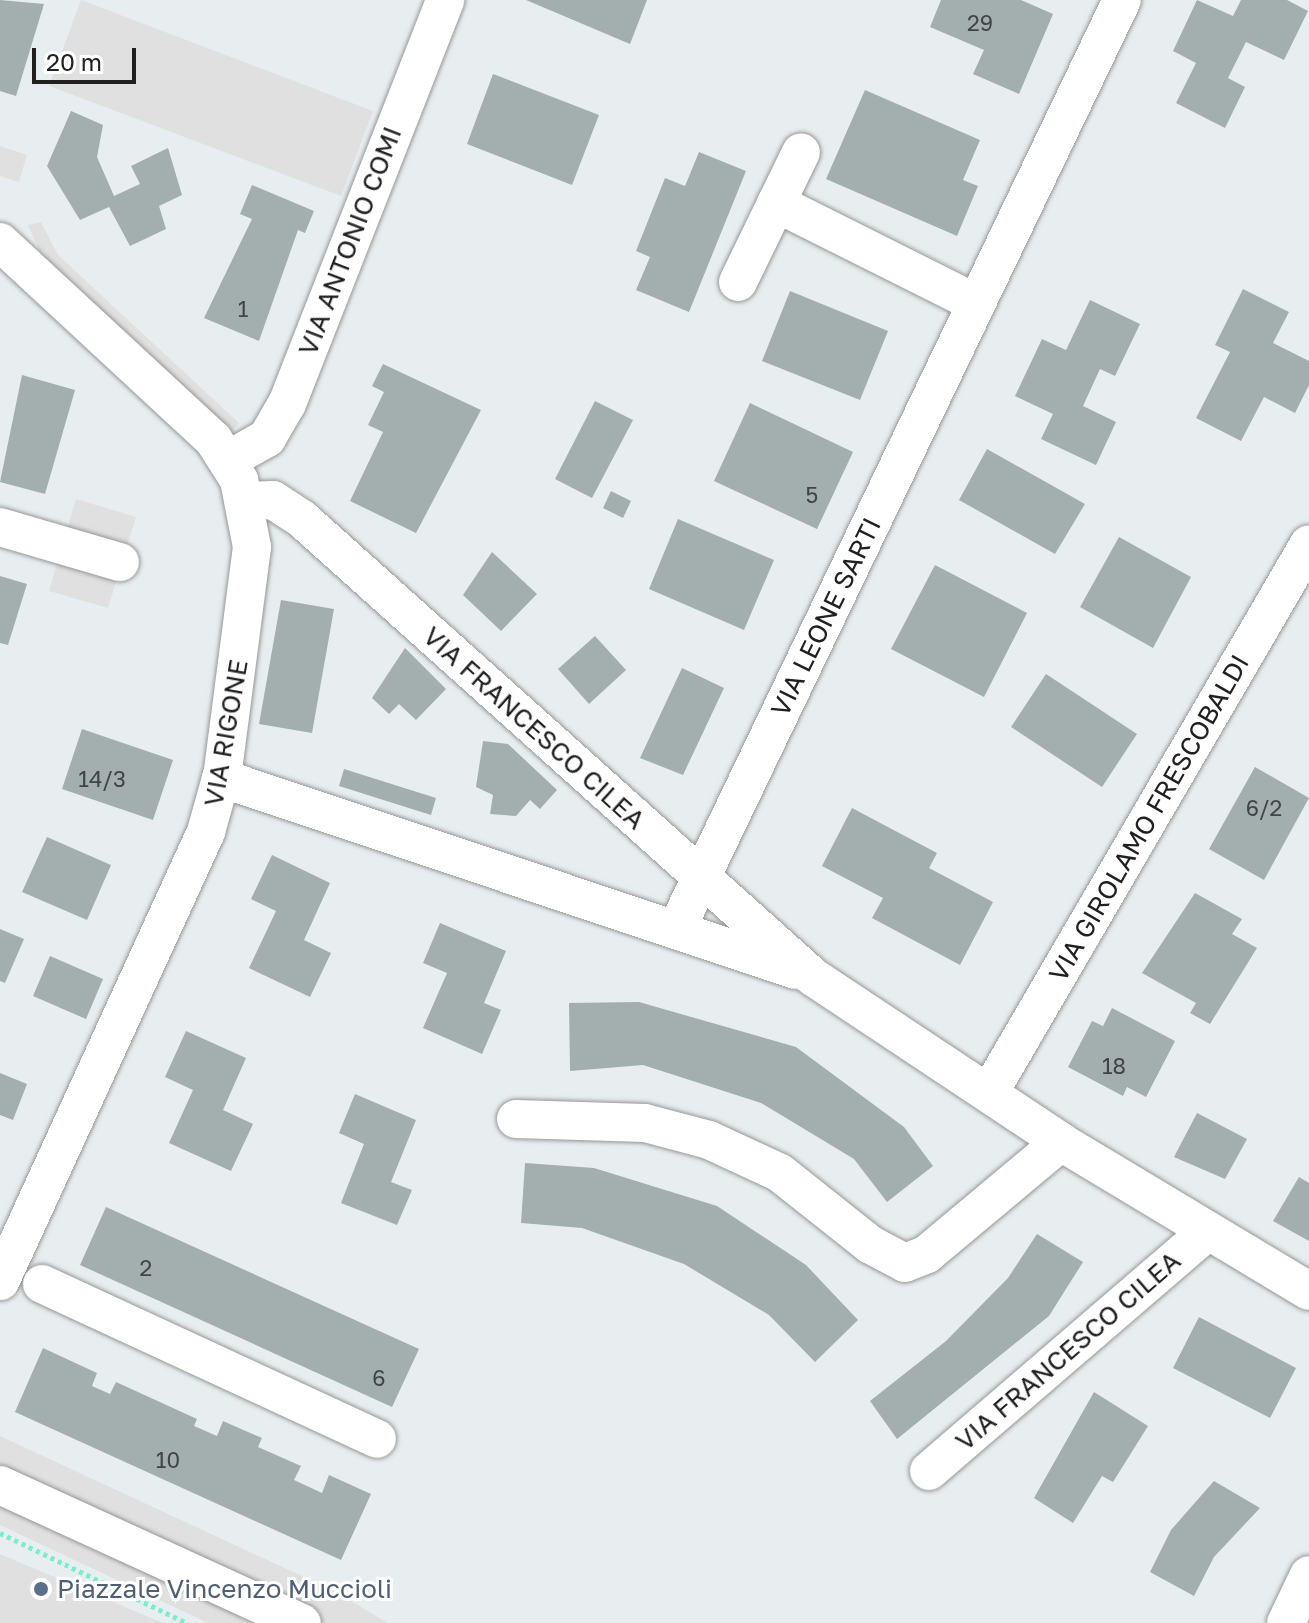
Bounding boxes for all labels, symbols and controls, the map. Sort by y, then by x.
house number: 29 [967,10,993,36]
scale bar [36,32,140,82]
text: 20 m [46,47,102,76]
street label: VIA ANTONIO COMI [292,122,408,360]
house number: 1 [238,296,248,322]
house number: 5 [806,482,818,508]
street label: VIA LEONE SARTI [764,513,888,721]
street label: VIA FRANCESCO CILEA [417,620,651,836]
street label: VIA GIROLAMO FRESCOBALDI [1042,649,1256,987]
street label: VIA RIGONE [198,657,254,809]
house number: 14/3 [78,766,126,792]
house number: 6/2 [1246,795,1282,821]
house number: 18 [1102,1053,1126,1079]
street label: VIA FRANCESCO CILEA [949,1245,1187,1457]
house number: 2 [140,1255,152,1281]
house number: 6 [372,1365,386,1391]
house number: 10 [156,1447,180,1473]
place label: Piazzale Vincenzo Muccioli [57,1573,392,1605]
marker: Piazzale Vincenzo Muccioli [32,1580,50,1598]

